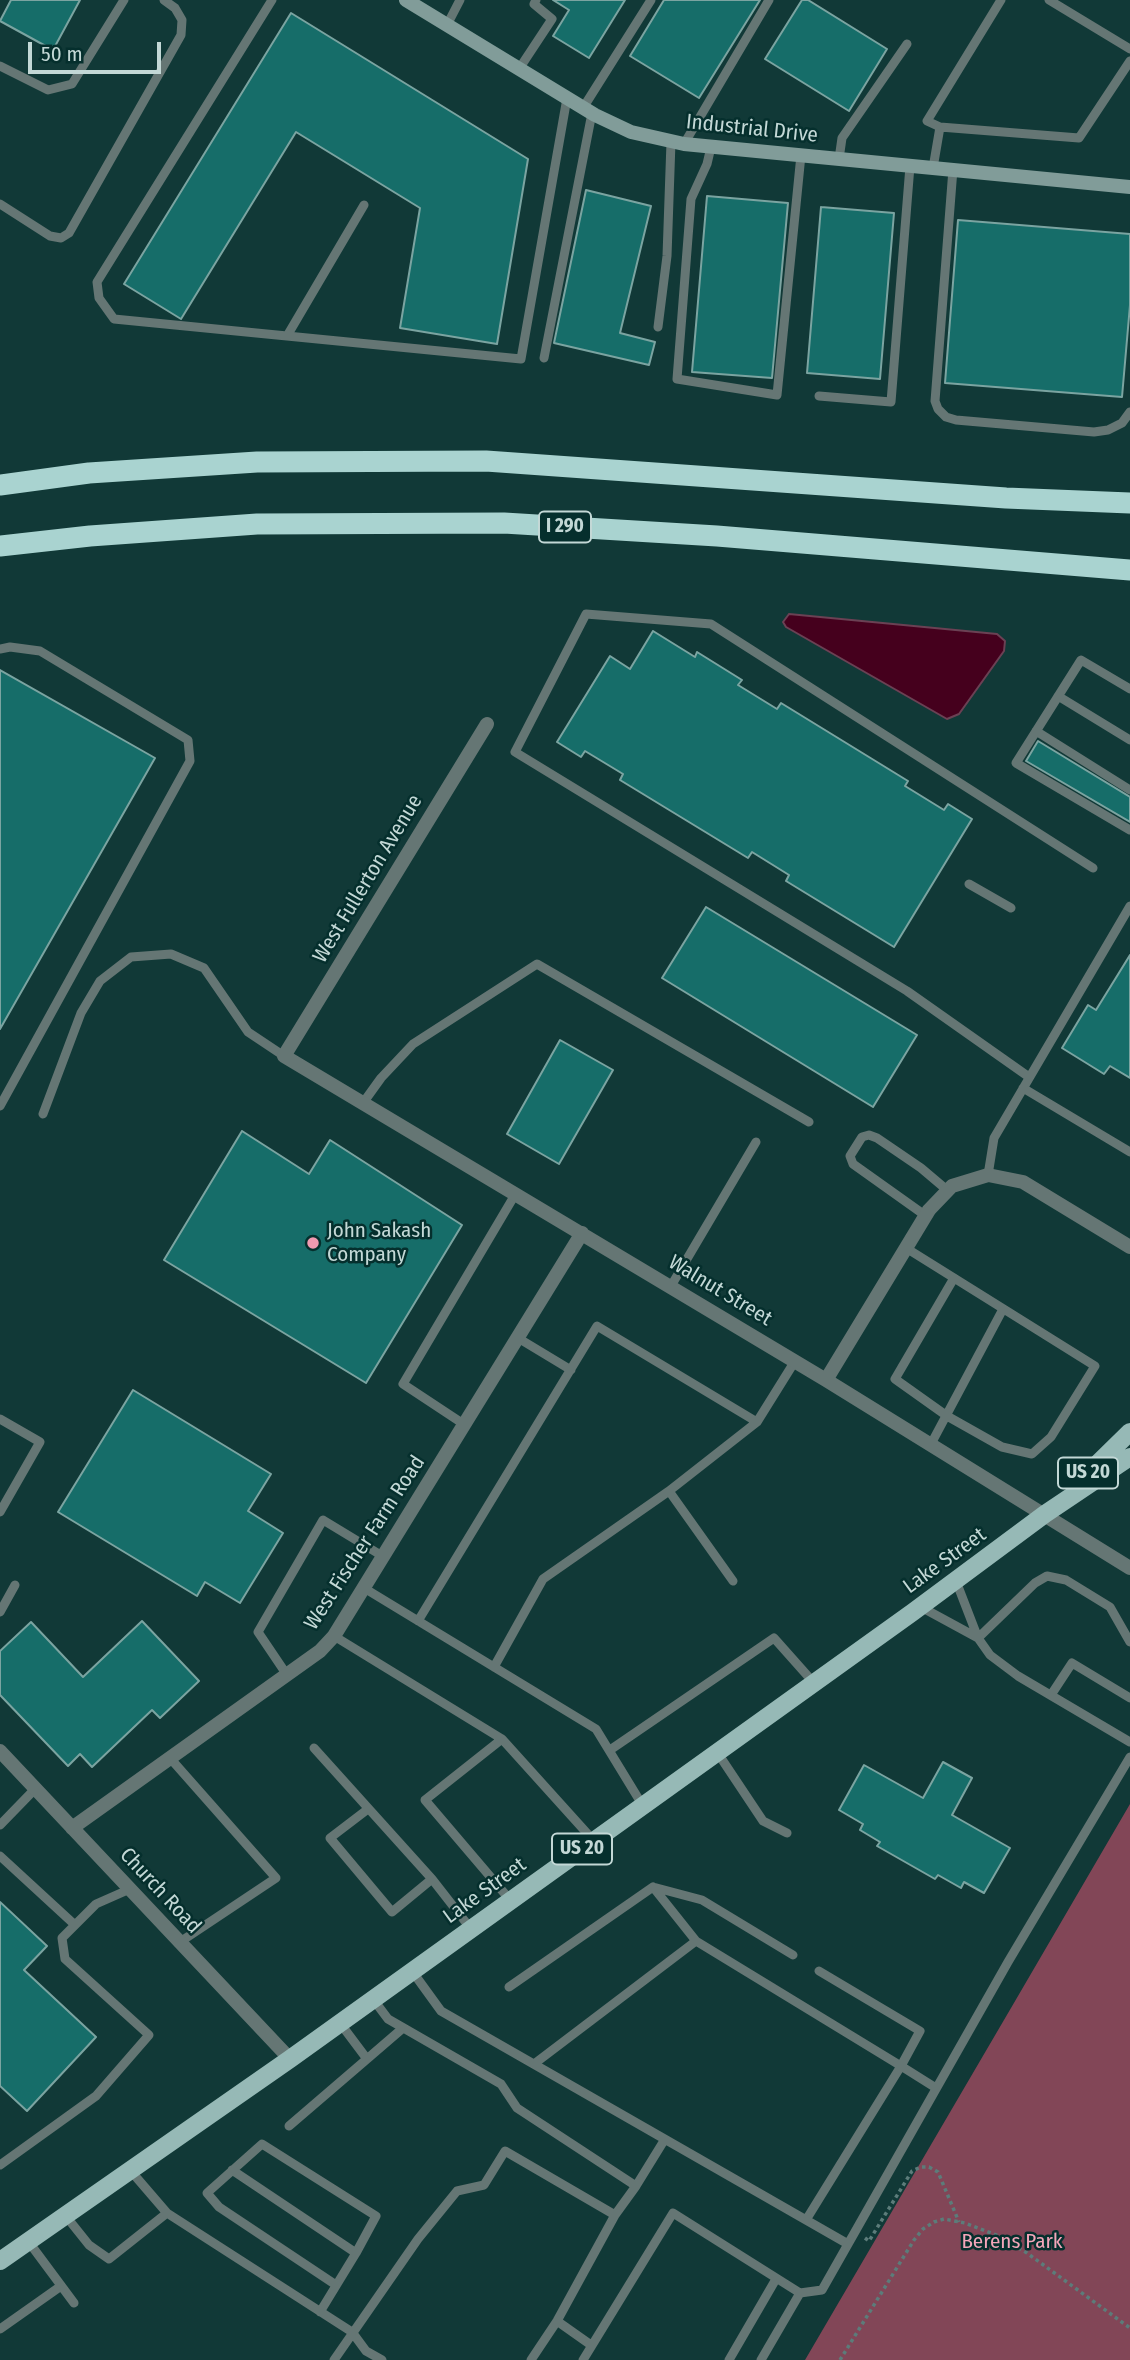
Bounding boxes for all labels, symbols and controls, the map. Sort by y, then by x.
scale bar [32,28,164,72]
text: 50 m [41,41,83,67]
street label: Industrial Drive [685,110,819,148]
road number: I 290 [539,512,591,542]
street label: West Fullerton Avenue [308,790,428,968]
place label: John Sakash Company [327,1218,431,1268]
marker: John Sakash Company [305,1235,321,1251]
street label: Walnut Street [664,1250,776,1332]
street label: West Fischer Farm Road [299,1451,431,1635]
road number: US 20 [1058,1457,1118,1488]
street label: Lake Street [899,1523,991,1599]
road number: US 20 [552,1834,612,1865]
street label: Church Road [114,1843,206,1939]
street label: Lake Street [439,1853,531,1929]
park label: Berens Park [961,2229,1063,2255]

